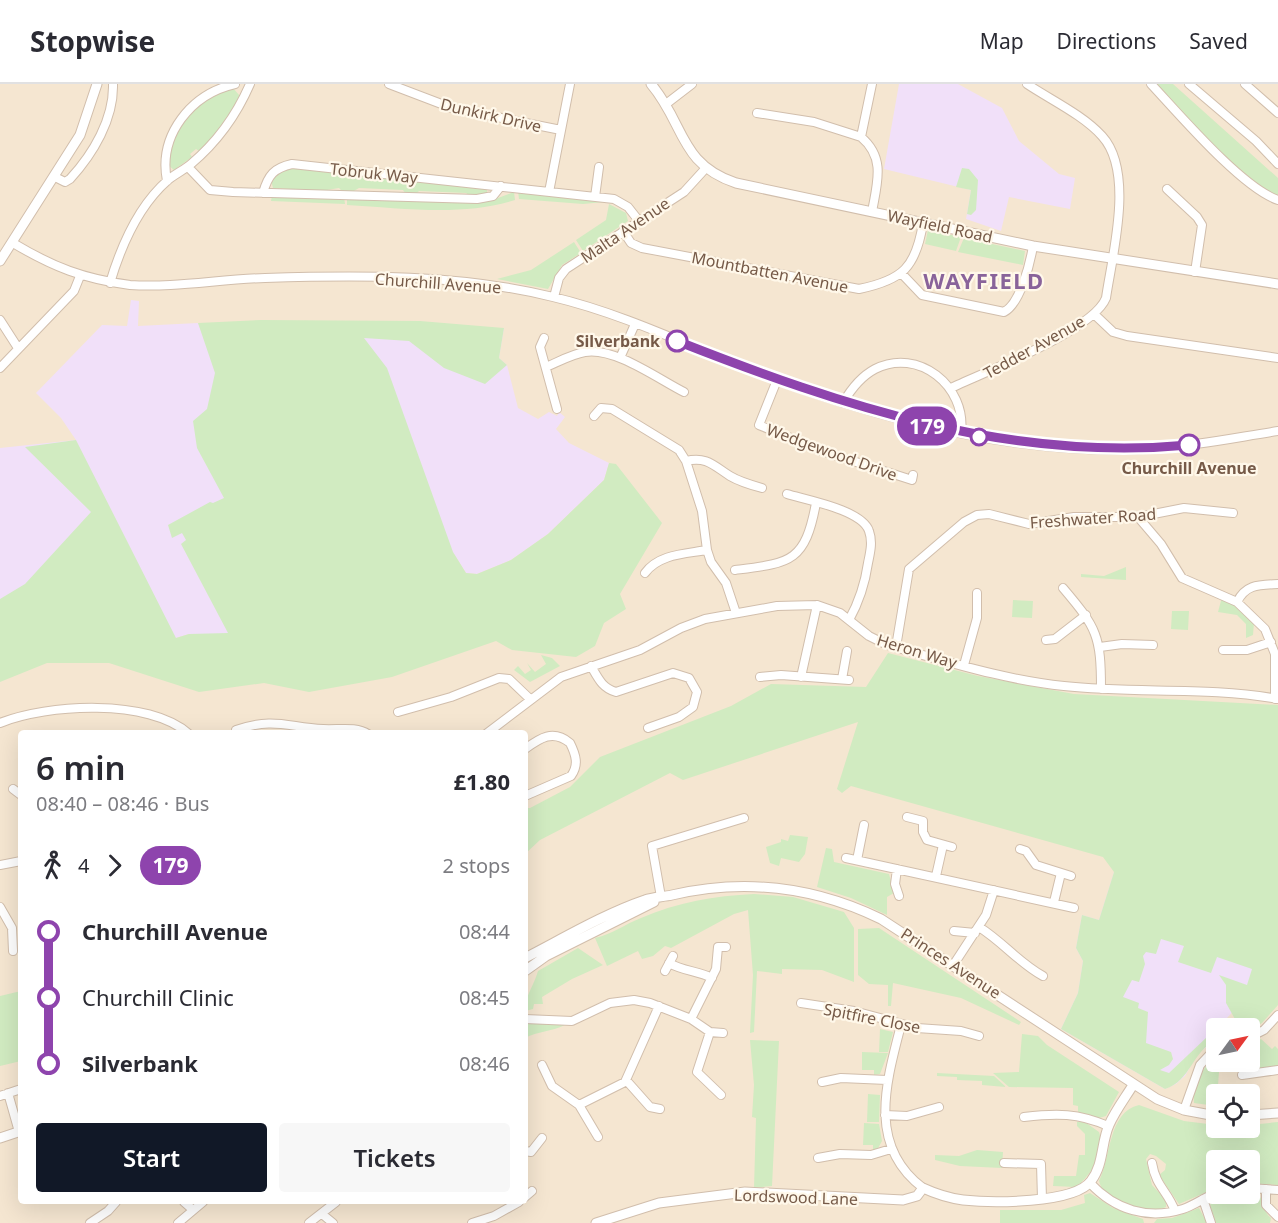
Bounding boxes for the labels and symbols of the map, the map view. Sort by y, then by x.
street label: Dunkirk Drive [438,93,544,137]
street label: Tobruk Way [329,157,420,189]
street label: Malta Avenue [576,192,674,268]
street label: Wayfield Road [885,204,995,248]
street label: Mountbatten Avenue [690,246,850,298]
district label: WAYFIELD [923,265,1045,295]
street label: Churchill Avenue [374,268,502,298]
street label: Tedder Avenue [979,310,1089,384]
place label: Silverbank [576,330,660,352]
marker: Silverbank [666,330,688,352]
line badge: 179 [892,406,962,446]
street label: Wedgewood Drive [764,418,900,486]
unlabelled marker [970,428,988,446]
marker: Churchill Avenue [1178,434,1200,456]
place label: Churchill Avenue [1121,457,1257,479]
street label: Freshwater Road [1029,503,1157,533]
street label: Heron Way [874,628,961,674]
street label: Princes Avenue [897,922,1005,1004]
street label: Spitfire Close [822,998,922,1038]
north arrow [1206,1018,1260,1072]
street label: Lordswood Lane [734,1184,858,1210]

